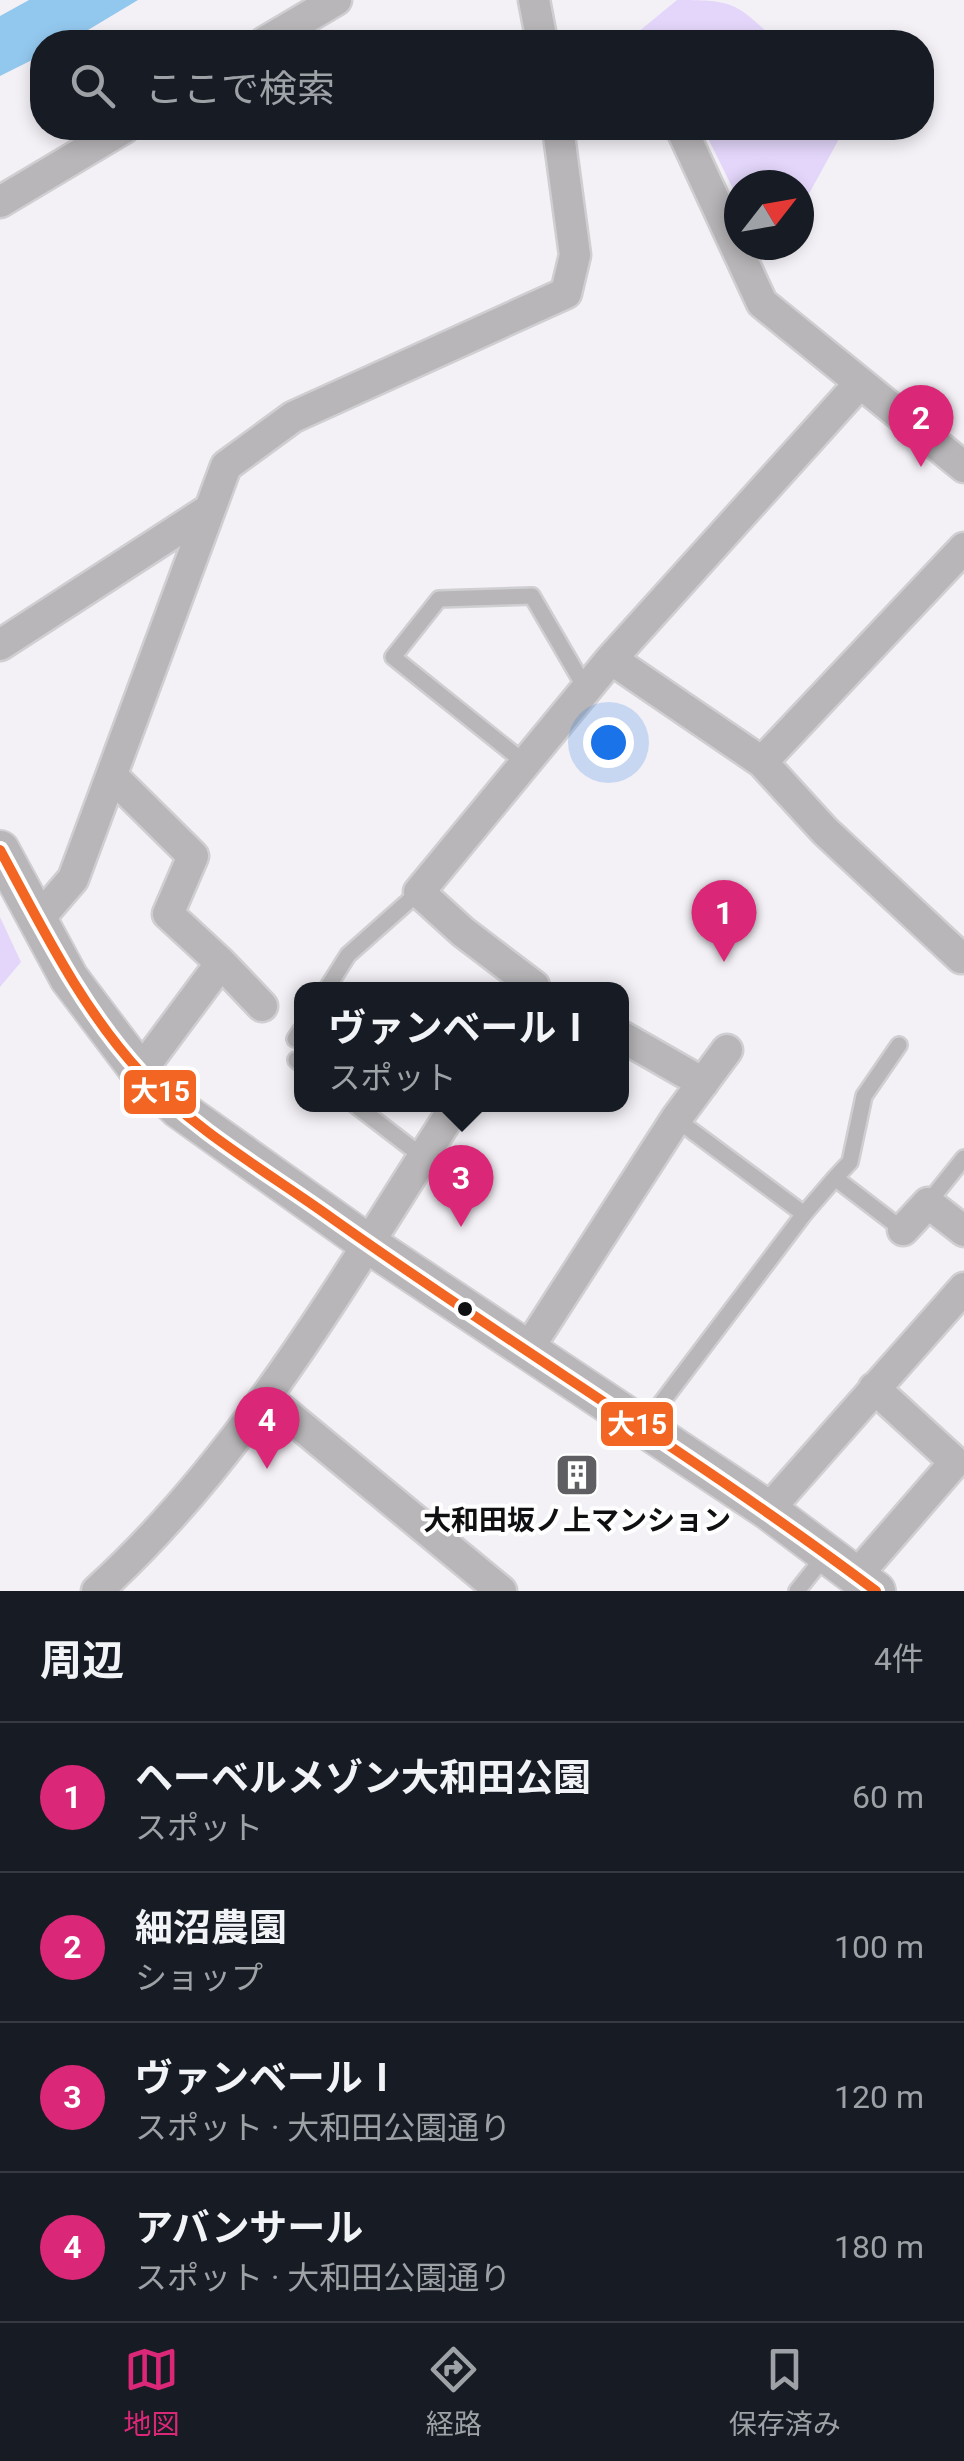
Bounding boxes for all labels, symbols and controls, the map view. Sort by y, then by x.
search box [30,30,934,140]
icon: search [65,58,120,113]
text: ここで検索 [145,67,335,111]
north arrow [724,170,814,260]
pin: 2 [888,384,954,467]
your location [583,717,634,768]
pin: 1 [692,880,756,962]
popup [294,982,629,1112]
text: ヴァンベールⅠ [328,1006,595,1050]
text: スポット [328,1059,457,1097]
line badge: 大15 [122,1068,198,1116]
text: 大15 [130,1075,190,1108]
pin: 3 [428,1144,494,1227]
unlabelled marker [455,1299,475,1319]
pin: 4 [234,1386,300,1469]
line badge: 大15 [599,1400,675,1448]
text: 大15 [607,1408,667,1441]
building icon: 大和田坂ノ上マンション [554,1452,600,1498]
place label: 大和田坂ノ上マンション [423,1504,731,1537]
text: 周辺 [40,1636,124,1685]
text: 4件 [874,1640,924,1678]
text: ヘーベルメゾン大和田公園 [135,1756,591,1800]
text: 1 [63,1778,82,1816]
text: 60 m [852,1778,924,1816]
text: スポット [135,1809,263,1847]
text: 細沼農園 [135,1906,287,1950]
text: 2 [63,1928,82,1966]
text: 100 m [834,1928,924,1966]
text: ショップ [135,1959,263,1997]
text: ヴァンベールⅠ [135,2056,401,2100]
text: 3 [63,2078,82,2116]
text: 120 m [834,2078,924,2116]
text: スポット · 大和田公園通り [135,2109,511,2147]
text: アバンサール [135,2206,363,2250]
text: 4 [63,2228,82,2266]
text: 180 m [834,2228,924,2266]
text: スポット · 大和田公園通り [135,2259,511,2297]
tab: 地図 [123,2342,179,2442]
tab: 経路 [426,2342,482,2442]
tab: 保存済み [729,2342,841,2442]

